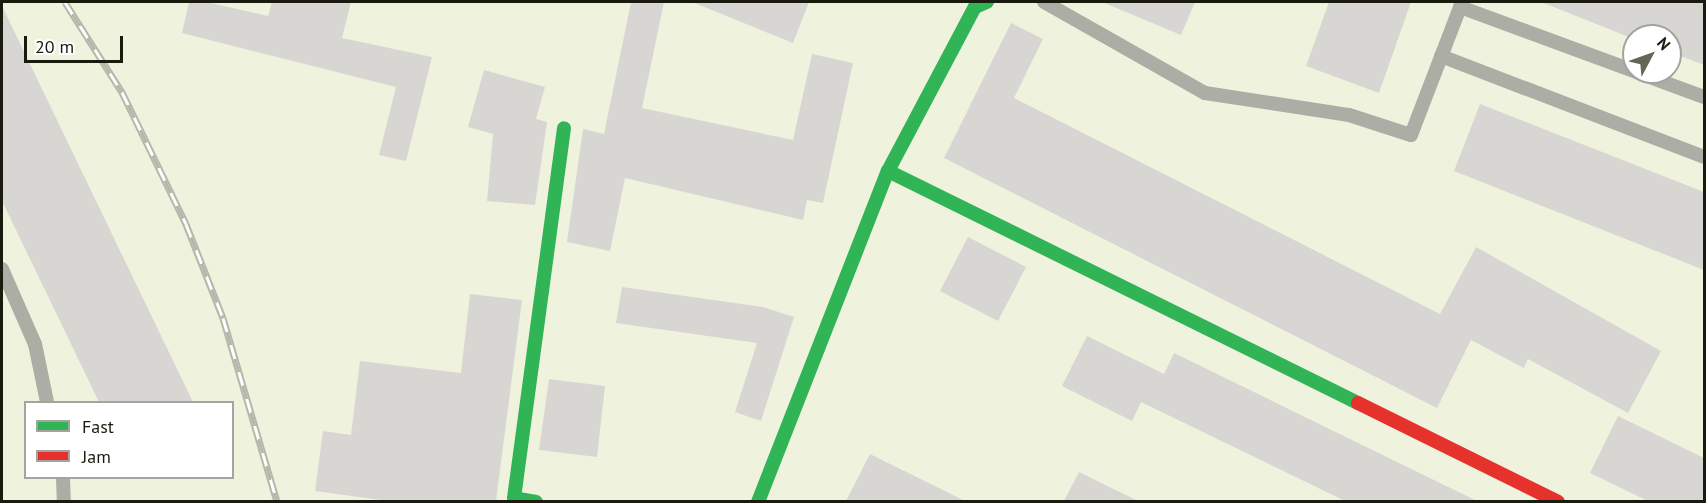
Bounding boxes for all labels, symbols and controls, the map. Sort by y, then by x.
scale bar [27,24,126,62]
north arrow [1622,24,1682,84]
text: N [1653,33,1675,54]
text: 20 m [35,35,74,58]
legend [24,401,234,479]
text: Fast [82,415,114,438]
text: Jam [82,445,111,468]

